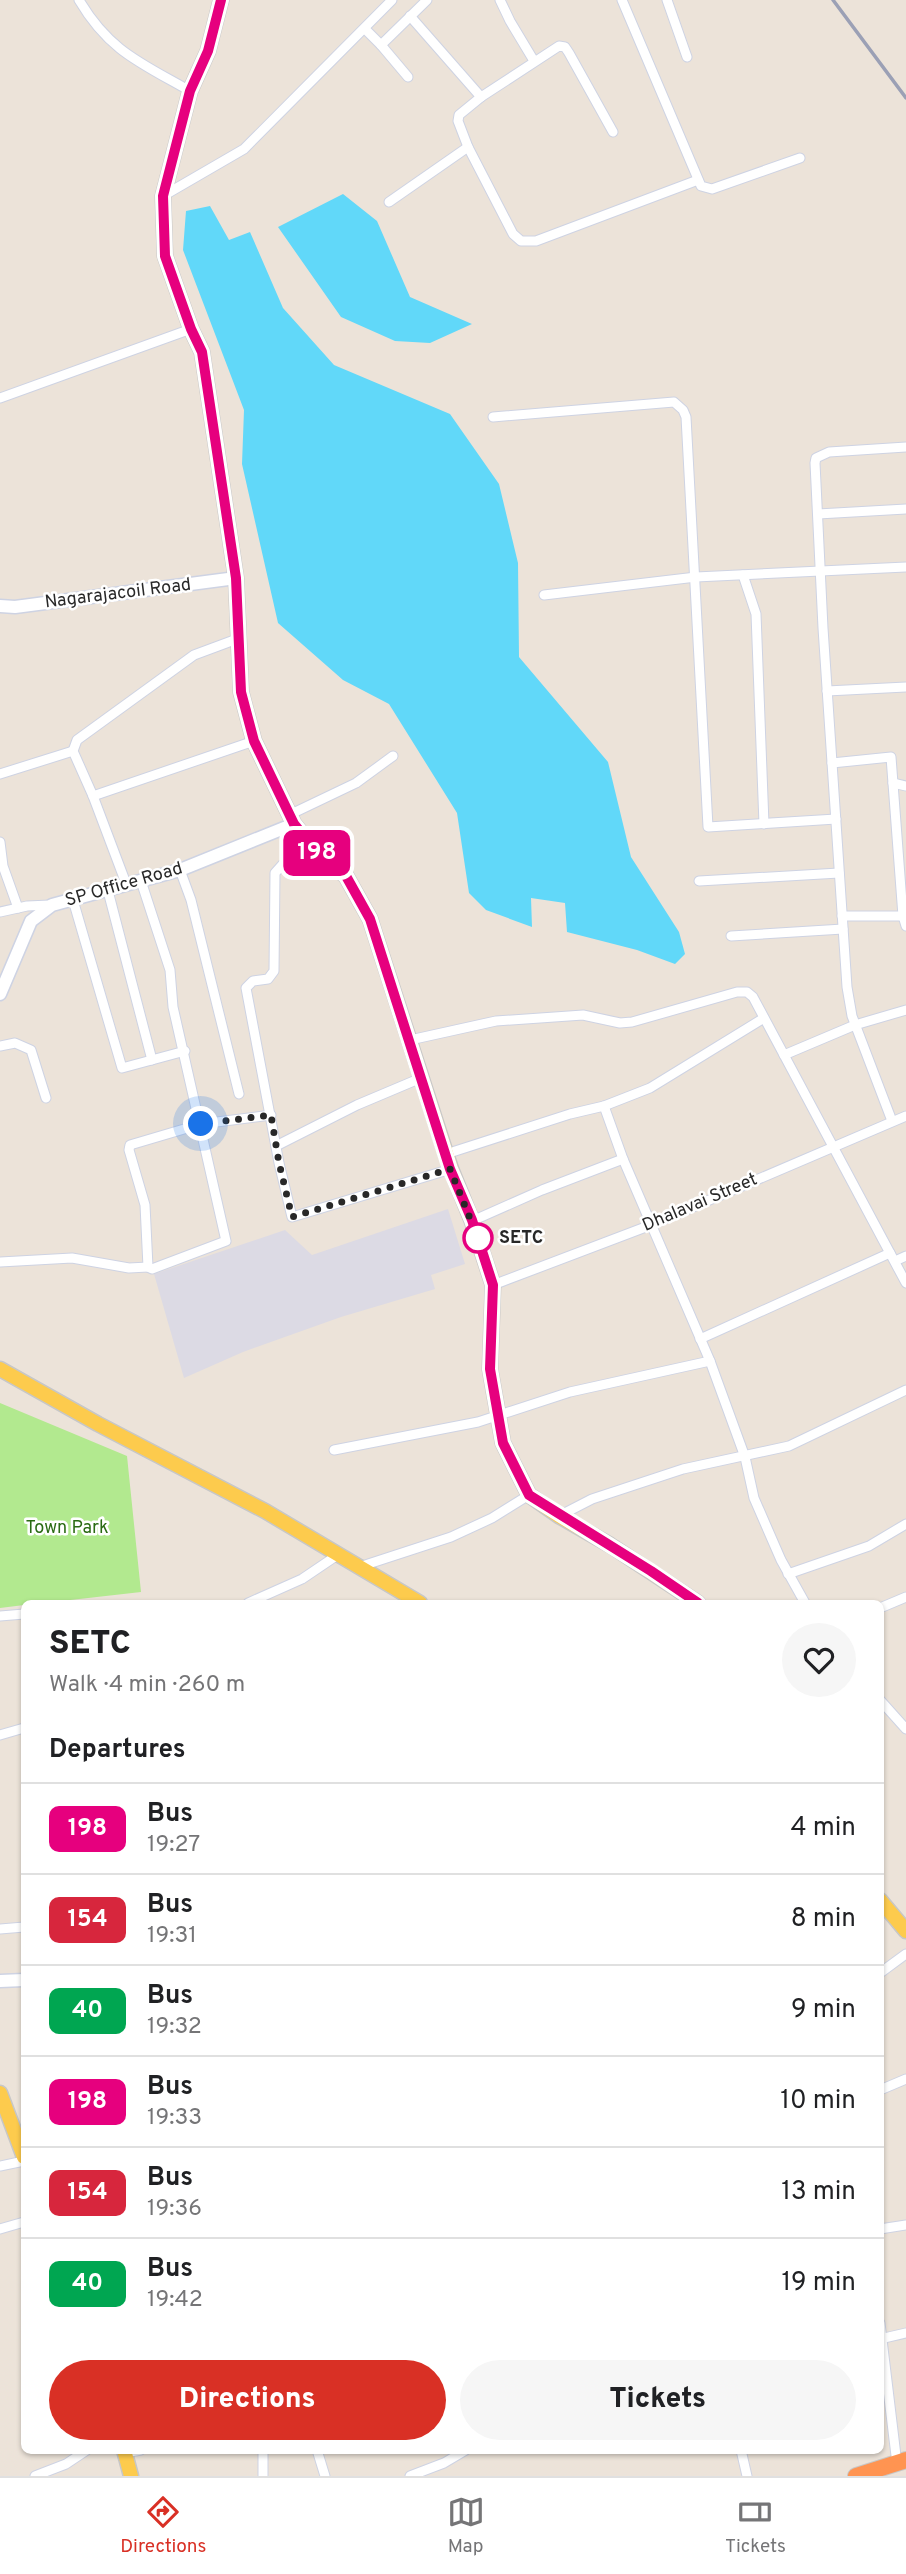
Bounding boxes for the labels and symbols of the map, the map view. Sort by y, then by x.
street label: Nagarajacoil Road [44,574,192,614]
line badge: 198 [277,830,357,876]
street label: SP Office Road [63,857,185,913]
your location [183,1106,218,1141]
street label: Dhalavai Street [639,1168,761,1238]
marker: SETC [463,1223,493,1253]
place label: SETC [499,1227,543,1250]
park label: Town Park [25,1517,109,1540]

